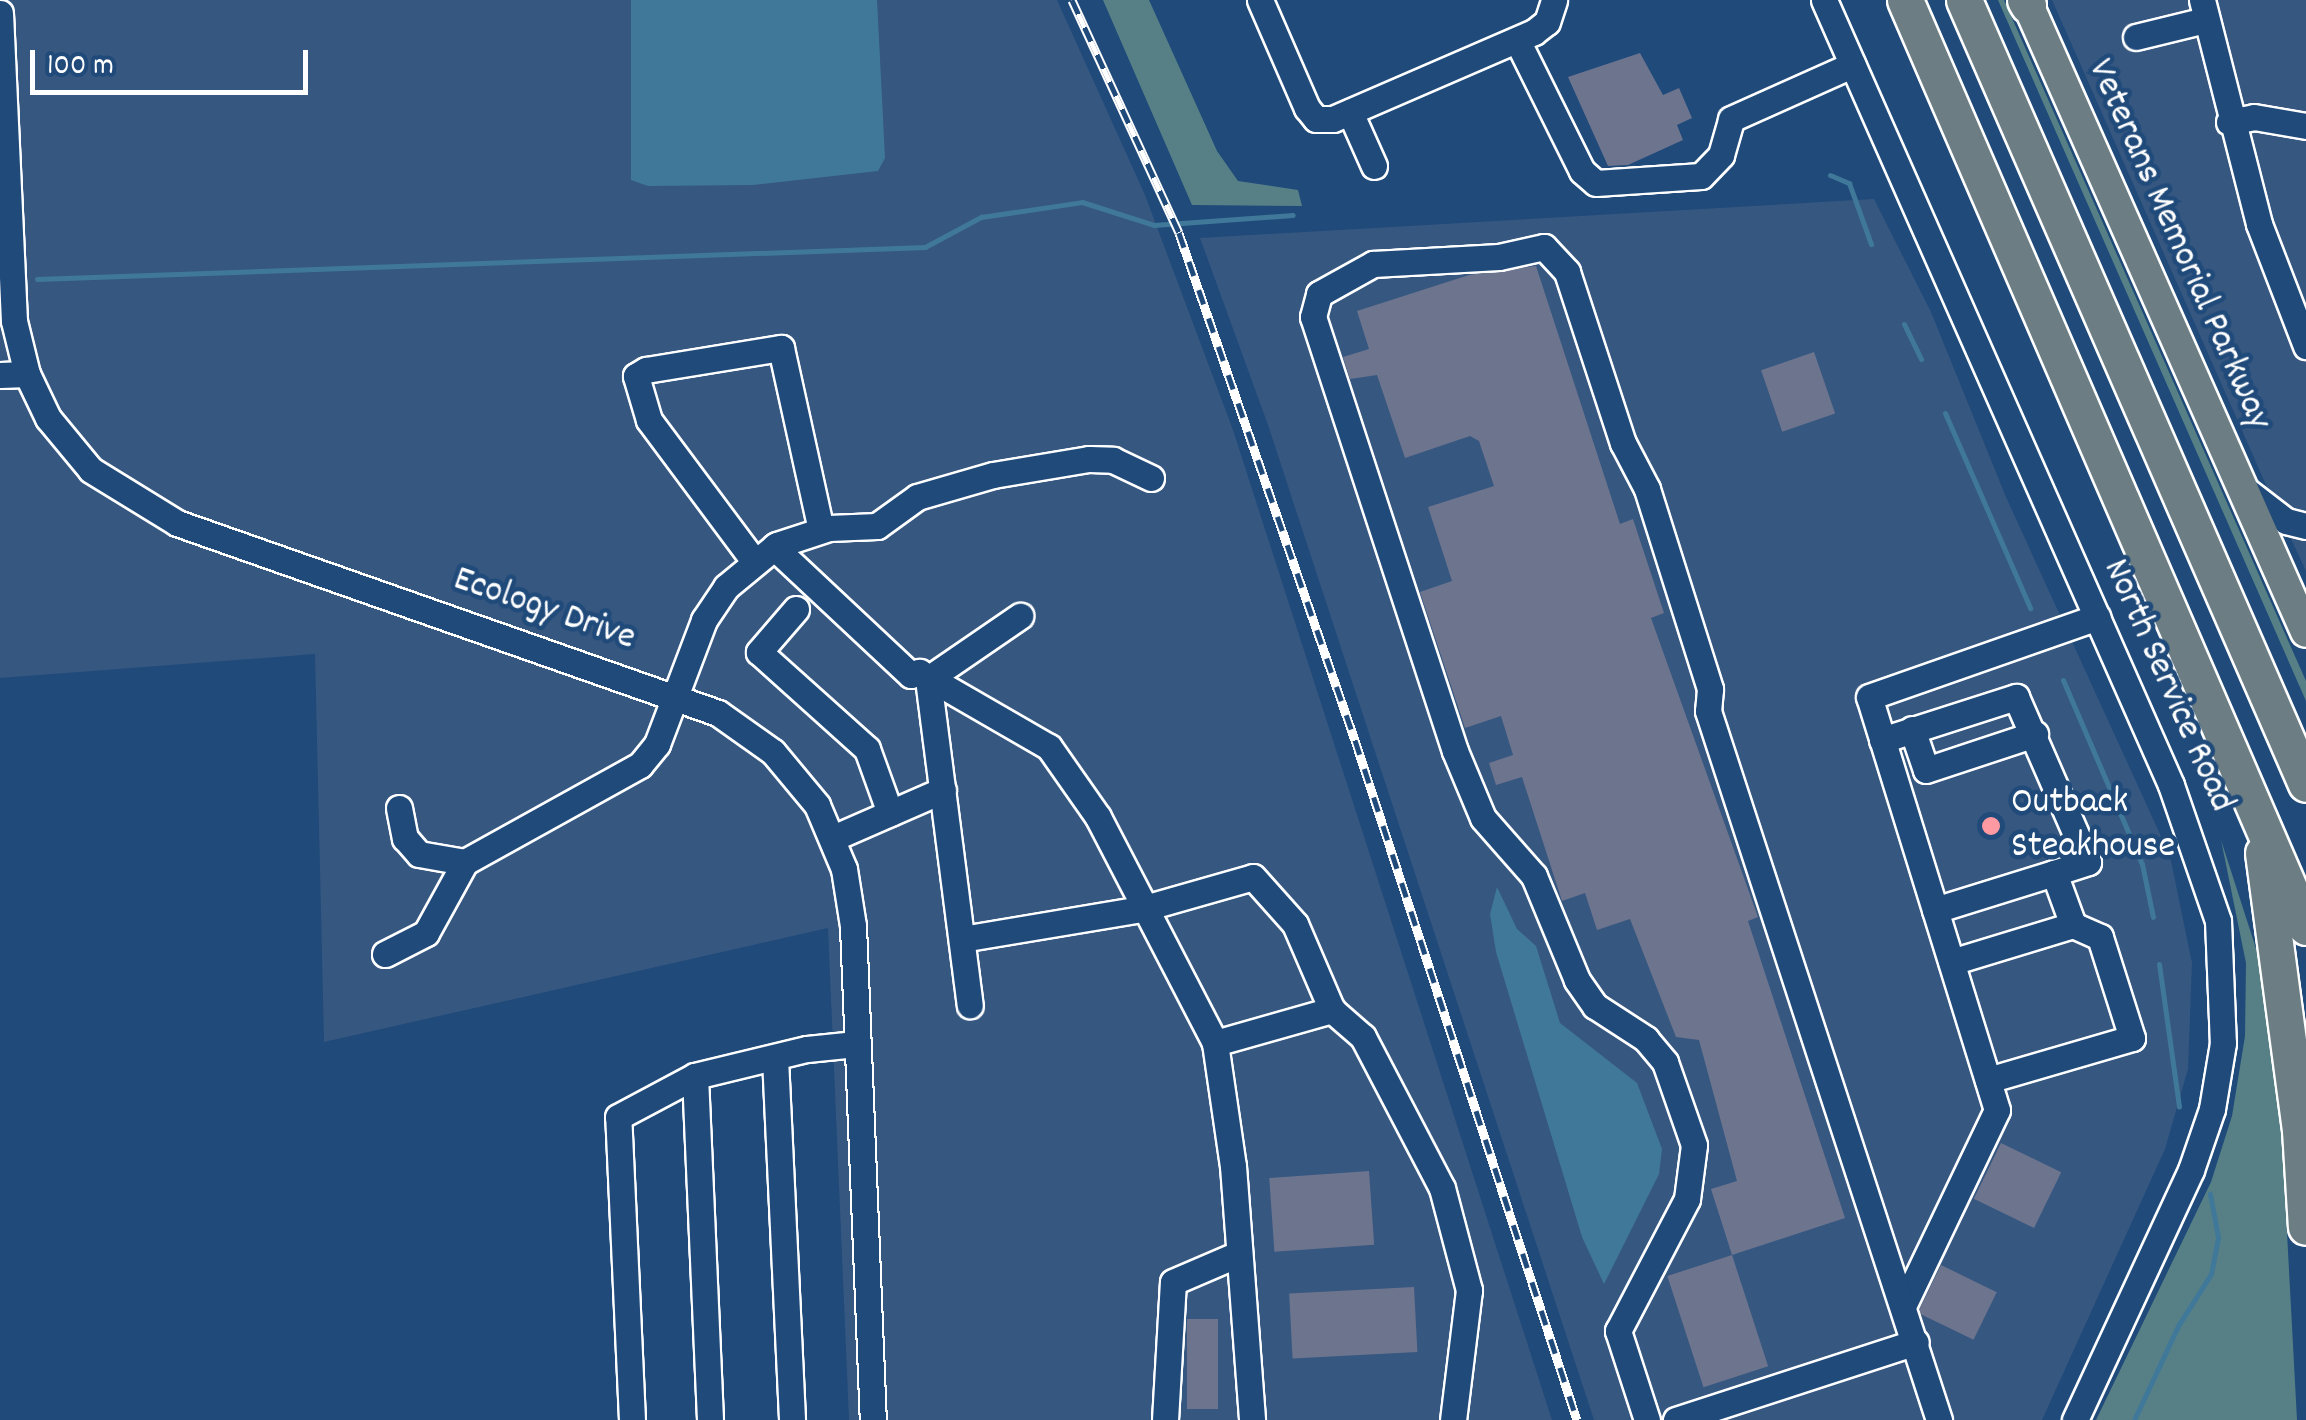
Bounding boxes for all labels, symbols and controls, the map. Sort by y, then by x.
scale bar [35,30,312,92]
text: 100 m [47,46,114,89]
street label: Veterans Memorial Parkway [2076,53,2280,437]
street label: North Service Road [2091,552,2243,820]
street label: Ecology Drive [447,558,641,662]
place label: Outback Steakhouse [2011,781,2175,871]
marker: Outback Steakhouse [1980,815,2002,837]

